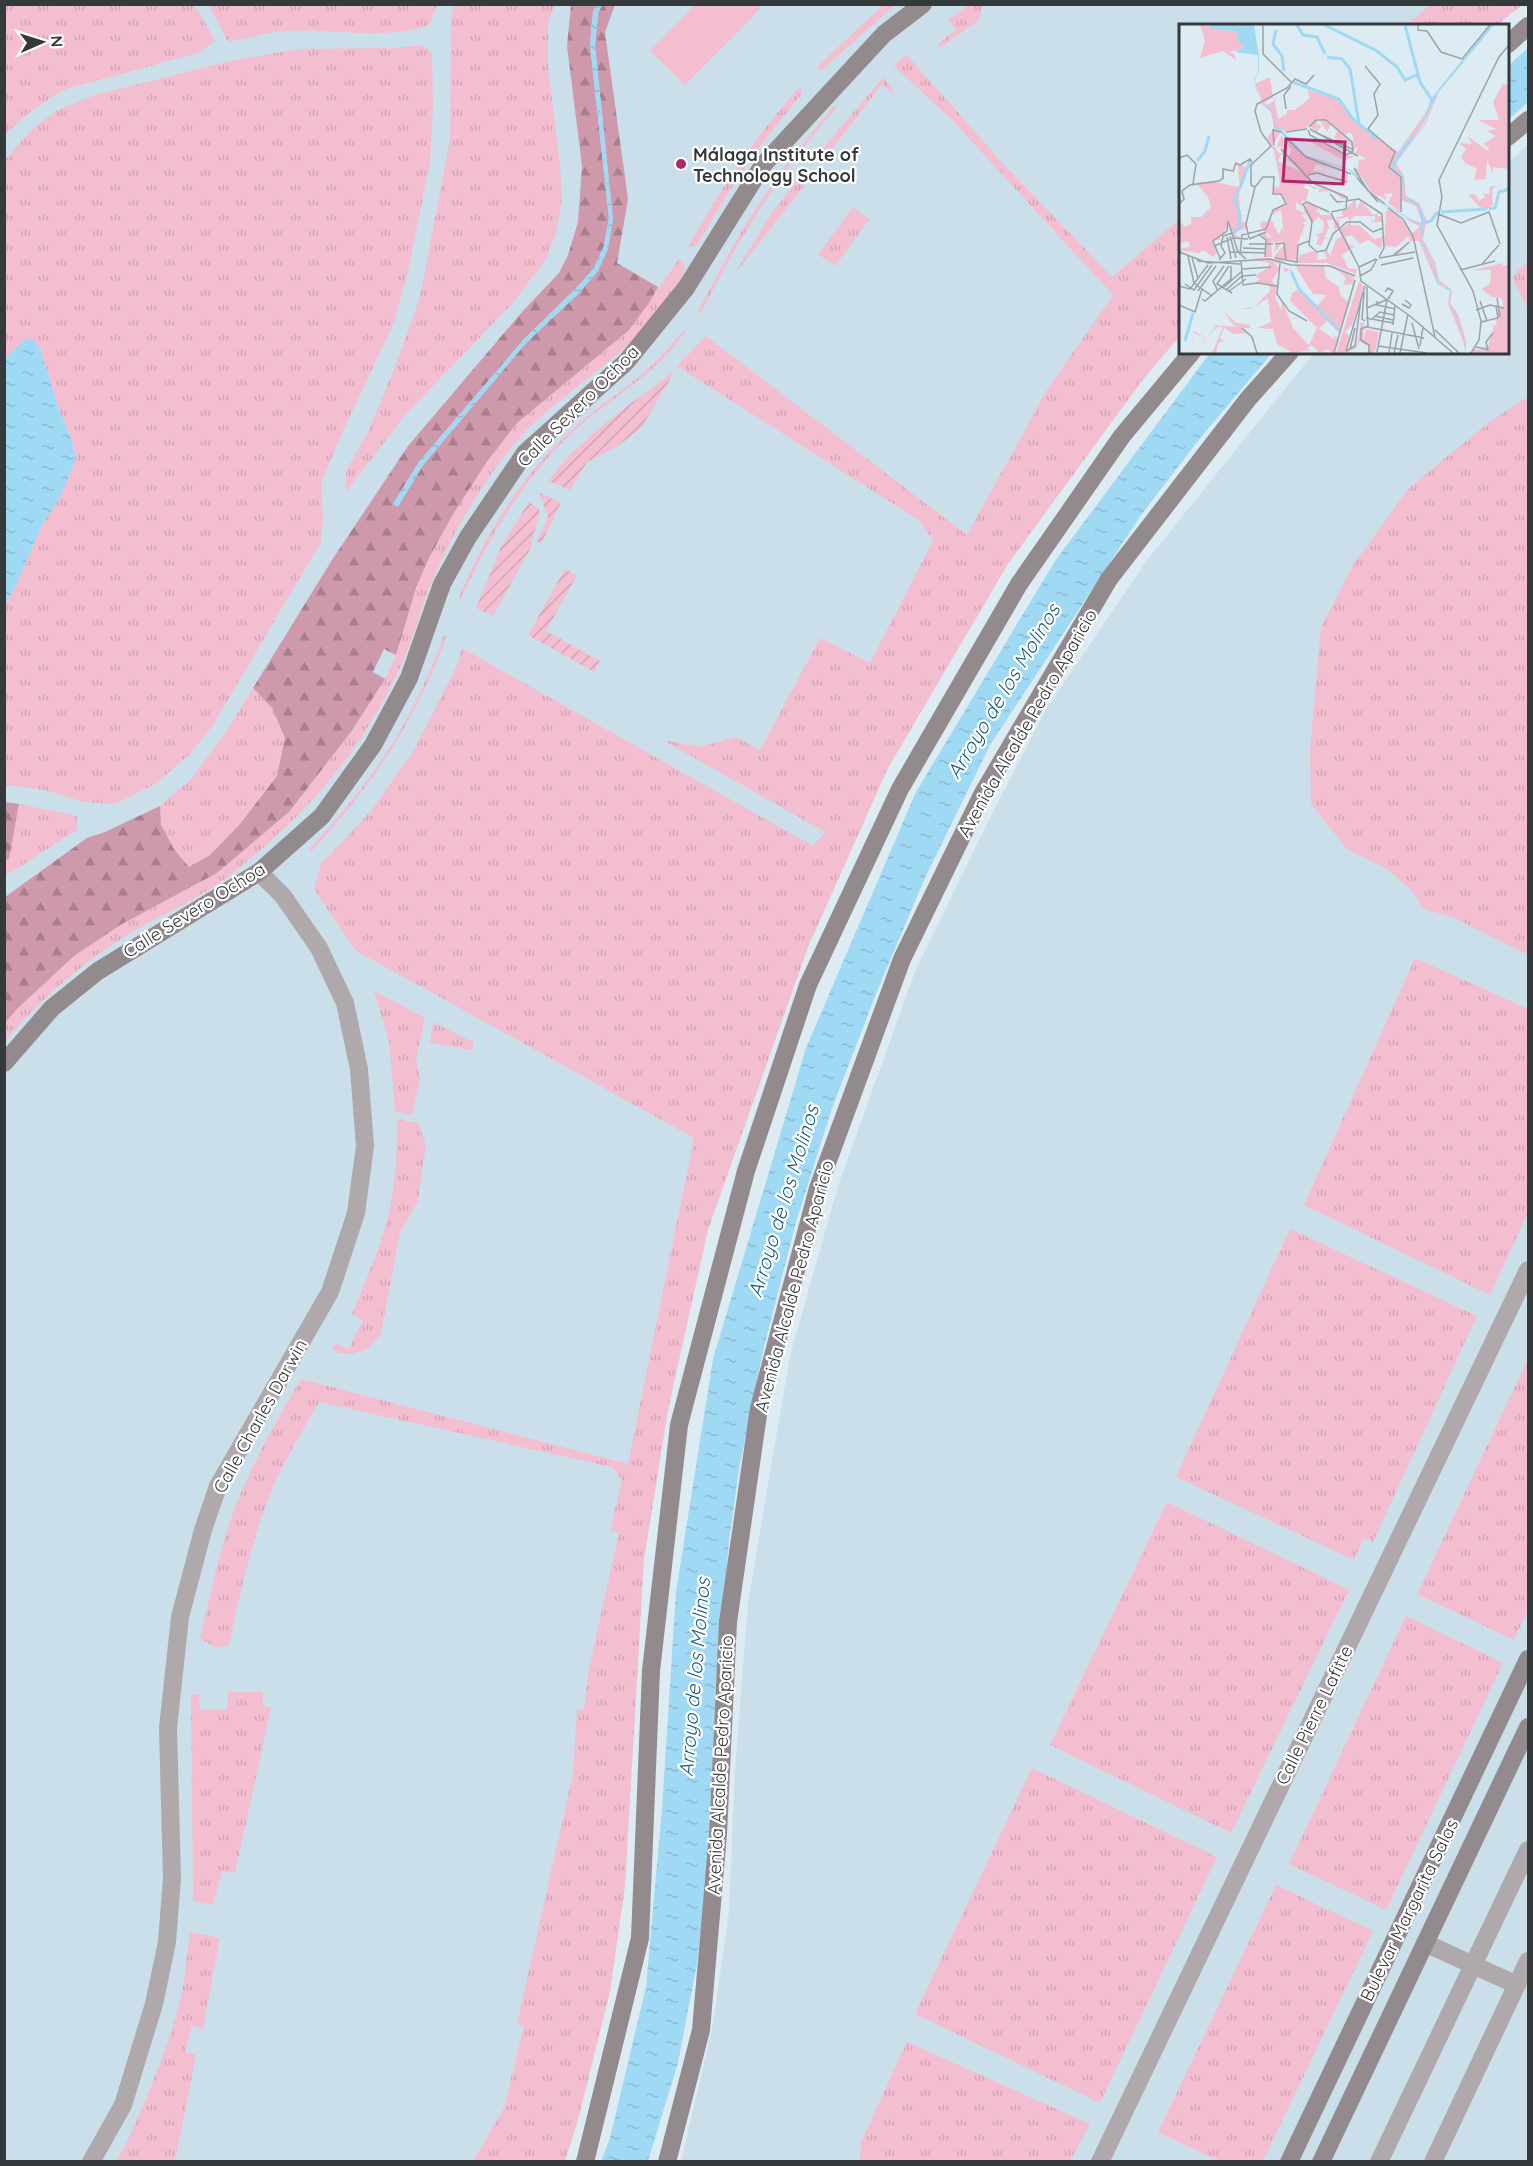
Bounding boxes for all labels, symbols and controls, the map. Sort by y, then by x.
north arrow [12,12,72,72]
inset map [1179,24,1509,354]
text: N [47,35,67,48]
place label: Málaga Institute of Technology School [693,143,859,187]
marker: Málaga Institute of Technology School [674,157,688,171]
street label: Calle Severo Ochoa [512,340,644,472]
water label: Arroyo de los Molinos [941,598,1066,783]
street label: Avenida Alcalde Pedro Aparicio [952,605,1102,841]
street label: Calle Severo Ochoa [119,857,269,963]
water label: Arroyo de los Molinos [742,1100,825,1300]
street label: Avenida Alcalde Pedro Aparicio [749,1158,839,1414]
street label: Calle Charles Darwin [208,1335,312,1497]
water label: Arroyo de los Molinos [673,1575,715,1777]
street label: Avenida Alcalde Pedro Aparicio [702,1635,738,1895]
street label: Calle Pierre Lafitte [1270,1642,1358,1788]
street label: Bulevar Margarita Salas [1355,1815,1463,2005]

